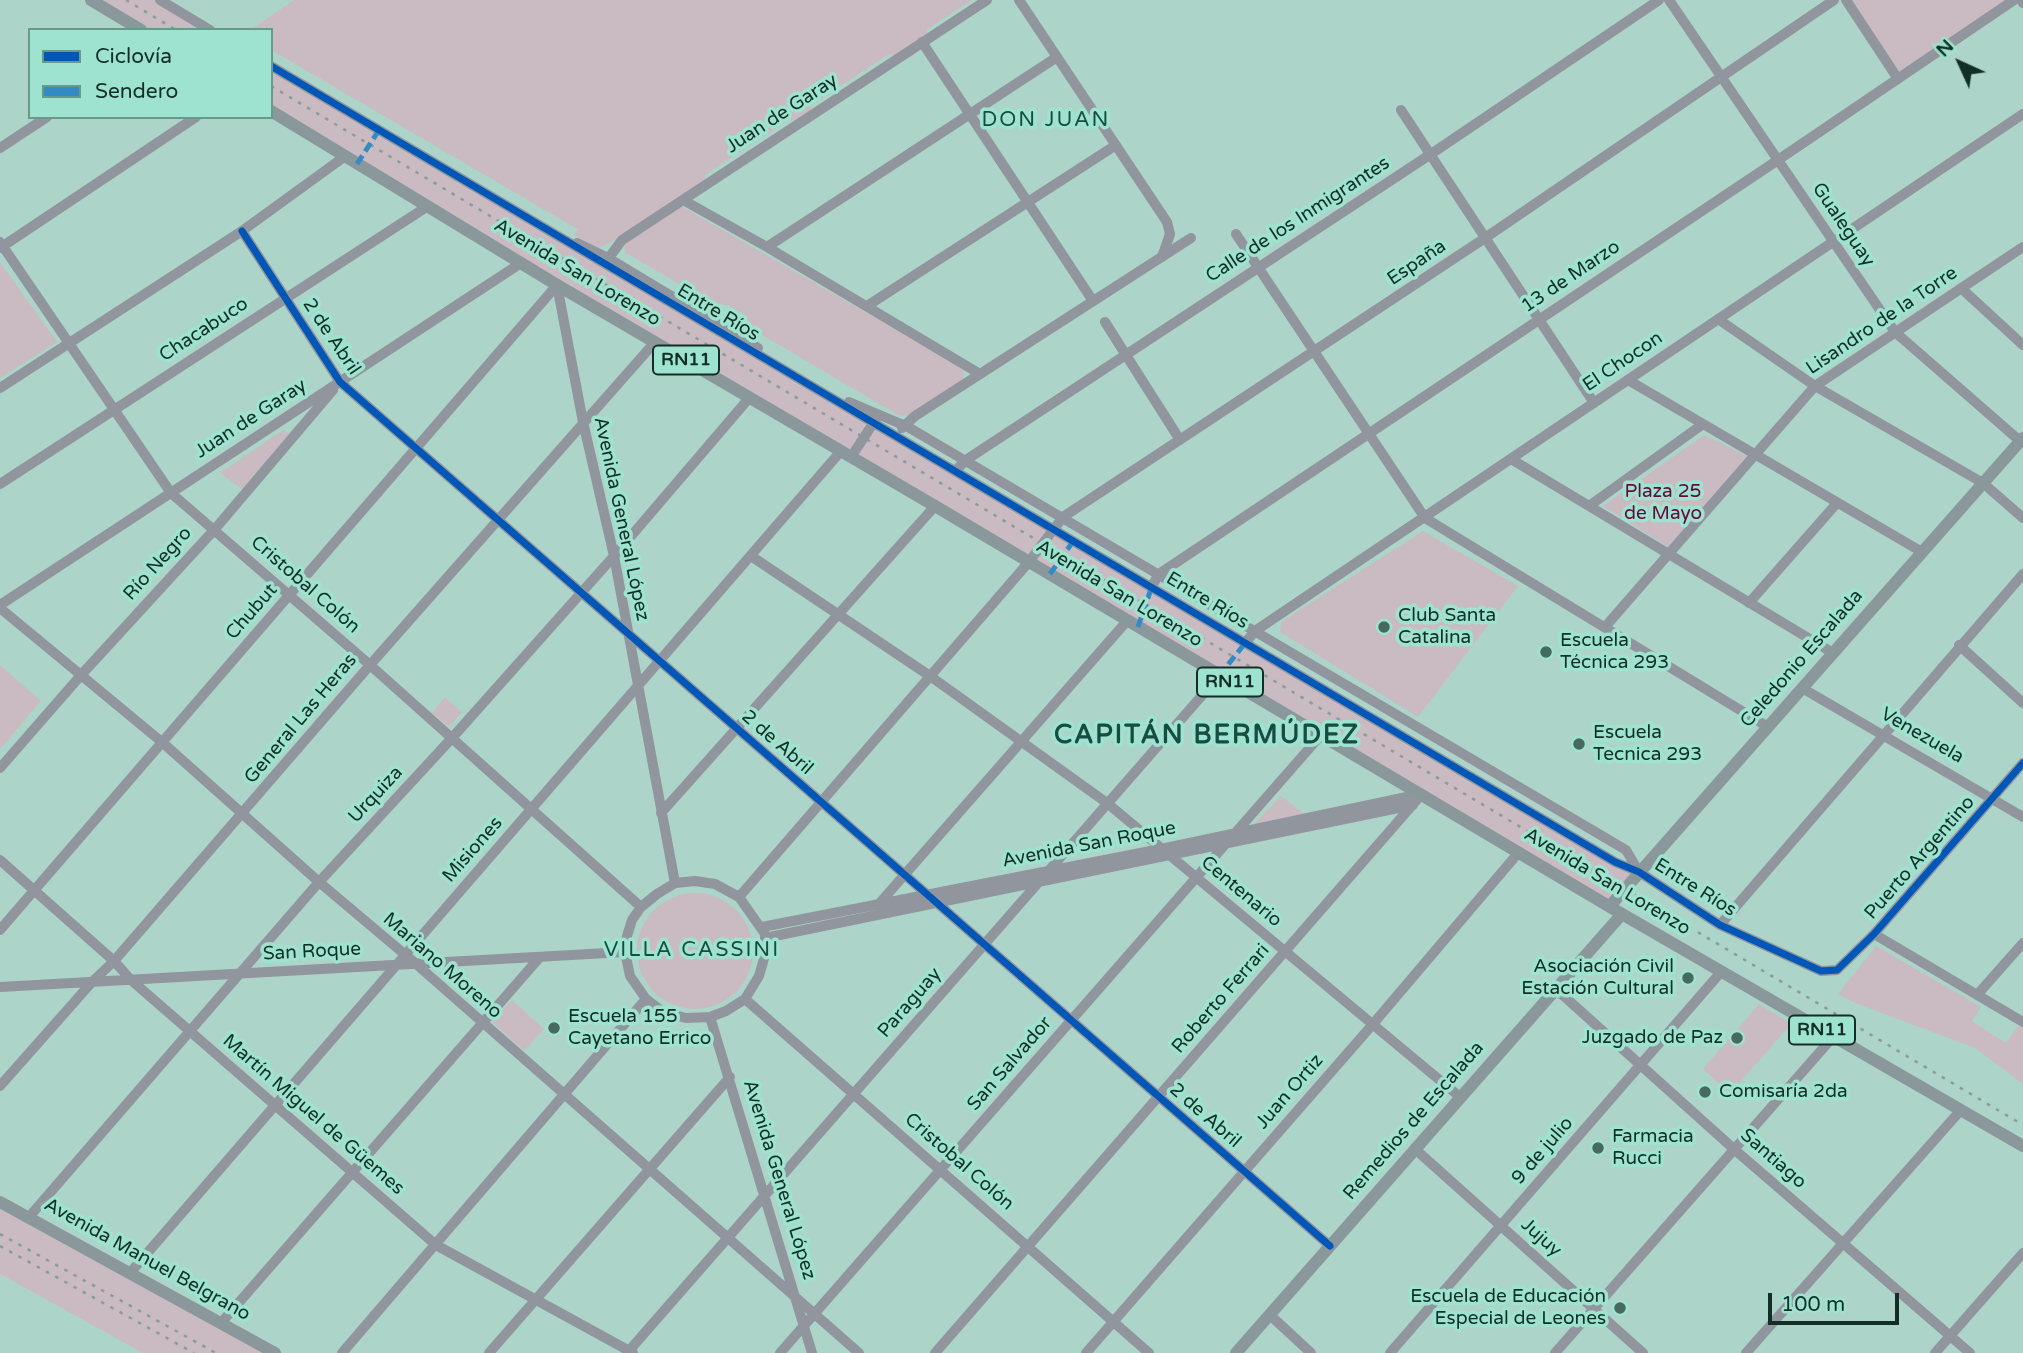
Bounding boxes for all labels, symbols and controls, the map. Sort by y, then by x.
legend [28,28,273,119]
north arrow [1925,28,1995,98]
text: N [1932,35,1958,61]
text: Ciclovía [95,44,172,69]
street label: Juan de Garay [722,69,842,159]
text: Sendero [95,79,178,104]
district label: DON JUAN [983,107,1109,133]
street label: Calle de los Inmigrantes [1202,152,1394,288]
street label: Gualeguay [1807,179,1879,271]
street label: Avenida San Lorenzo [490,214,664,332]
street label: España [1383,235,1451,291]
street label: 13 de Marzo [1517,236,1625,318]
street label: Lisandro de la Torre [1802,262,1962,380]
street label: Entre Ríos [673,279,763,347]
street label: Chacabuco [155,293,253,367]
street label: 2 de Abril [297,294,365,380]
street label: El Chocon [1579,327,1667,397]
road number: RN11 [653,346,719,374]
street label: Juan de Garay [191,374,311,464]
street label: Avenida General López [588,415,654,623]
park label: Plaza 25 de Mayo [1624,481,1702,525]
street label: Río Negro [119,523,197,605]
street label: Cristobal Colón [246,531,364,639]
street label: Avenida San Lorenzo [1032,535,1206,653]
street label: Entre Ríos [1162,567,1252,635]
street label: Chubut [221,579,283,645]
street label: Celedonio Escalada [1736,585,1868,733]
place label: Club Santa Catalina [1398,605,1496,649]
marker: Club Santa Catalina [1376,619,1392,635]
place label: Escuela Técnica 293 [1560,630,1669,674]
marker: Escuela Técnica 293 [1538,644,1554,660]
street label: General Las Heras [240,649,362,789]
road number: RN11 [1197,668,1263,696]
street label: Venezuela [1876,703,1968,769]
street label: 2 de Abril [737,706,817,780]
district label: CAPITÁN BERMÚDEZ [1056,720,1358,752]
place label: Escuela Tecnica 293 [1593,722,1702,766]
marker: Escuela Tecnica 293 [1571,736,1587,752]
street label: Urquiza [344,762,408,828]
street label: Puerto Argentino [1860,792,1980,924]
street label: Misiones [438,812,508,888]
street label: Avenida San Roque [1000,817,1178,873]
street label: Avenida San Lorenzo [1520,823,1694,941]
street label: Centenario [1196,852,1286,932]
street label: Entre Ríos [1650,854,1740,922]
street label: Mariano Moreno [378,908,506,1024]
district label: VILLA CASSINI [605,937,779,963]
street label: San Roque [262,938,362,966]
street label: Roberto Ferrari [1167,940,1275,1058]
place label: Asociación Civil Estación Cultural [1521,956,1674,1000]
street label: Paraguay [873,963,947,1043]
marker: Asociación Civil Estación Cultural [1680,970,1696,986]
place label: Escuela 155 Cayetano Errico [568,1006,711,1050]
street label: San Salvador [963,1012,1057,1116]
road number: RN11 [1789,1015,1855,1044]
marker: Escuela 155 Cayetano Errico [546,1020,562,1036]
place label: Juzgado de Paz [1582,1027,1723,1049]
street label: Martín Miguel de Güemes [217,1030,409,1200]
marker: Juzgado de Paz [1729,1030,1745,1046]
street label: Remedios de Escalada [1339,1037,1489,1205]
street label: Juan Ortiz [1251,1050,1329,1134]
street label: Avenida General López [738,1077,820,1283]
street label: 2 de Abril [1165,1079,1245,1153]
place label: Comisaría 2da [1719,1081,1848,1103]
marker: Comisaría 2da [1697,1084,1713,1100]
street label: Cristobal Colón [900,1108,1018,1216]
street label: 9 de julio [1508,1113,1578,1189]
street label: Santiago [1735,1124,1811,1194]
place label: Farmacia Rucci [1612,1126,1694,1170]
marker: Farmacia Rucci [1590,1140,1606,1156]
street label: Avenida Manuel Belgrano [40,1194,254,1326]
street label: Jujuy [1516,1214,1566,1262]
scale bar [1771,1280,1902,1324]
place label: Escuela de Educación Especial de Leones [1410,1286,1606,1330]
text: 100 m [1781,1292,1845,1317]
marker: Escuela de Educación Especial de Leones [1612,1300,1628,1316]

